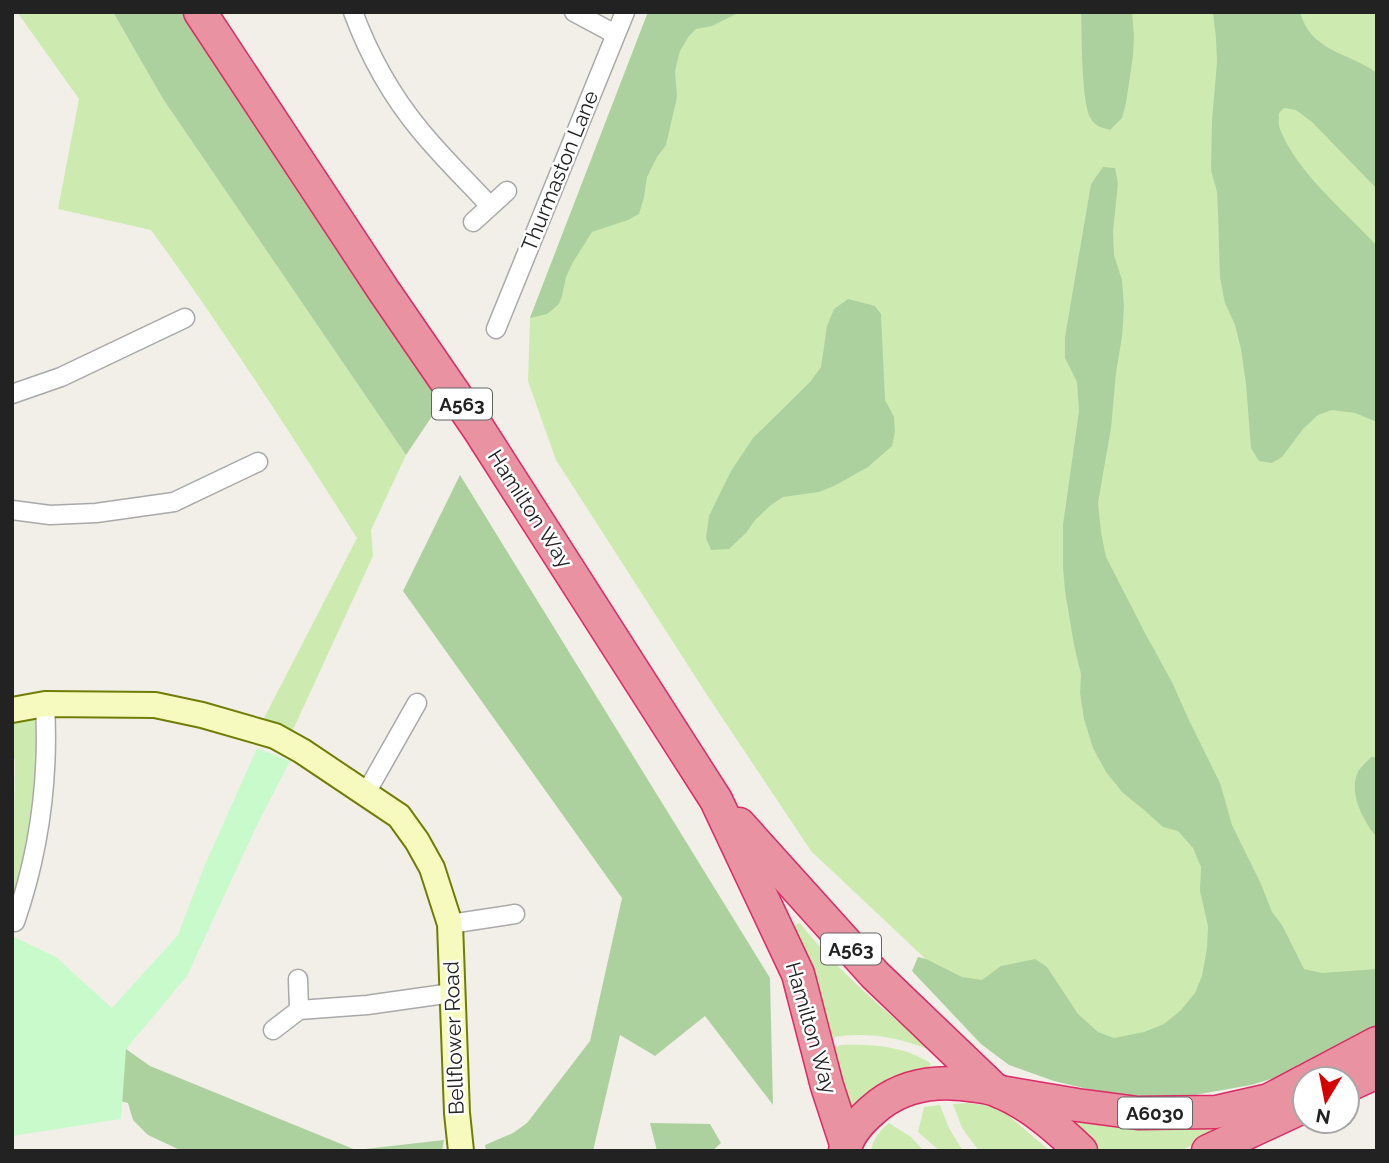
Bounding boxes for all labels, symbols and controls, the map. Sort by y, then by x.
street label: Thurmaston Lane [516,87,603,255]
road number: A563 [432,388,492,420]
street label: Hamilton Way [483,445,578,573]
road number: A563 [821,934,881,965]
street label: Hamilton Way [781,959,842,1097]
street label: Bellflower Road [438,961,469,1115]
north arrow [1291,1065,1361,1135]
road number: A6030 [1118,1098,1192,1128]
text: N [1314,1105,1332,1129]

